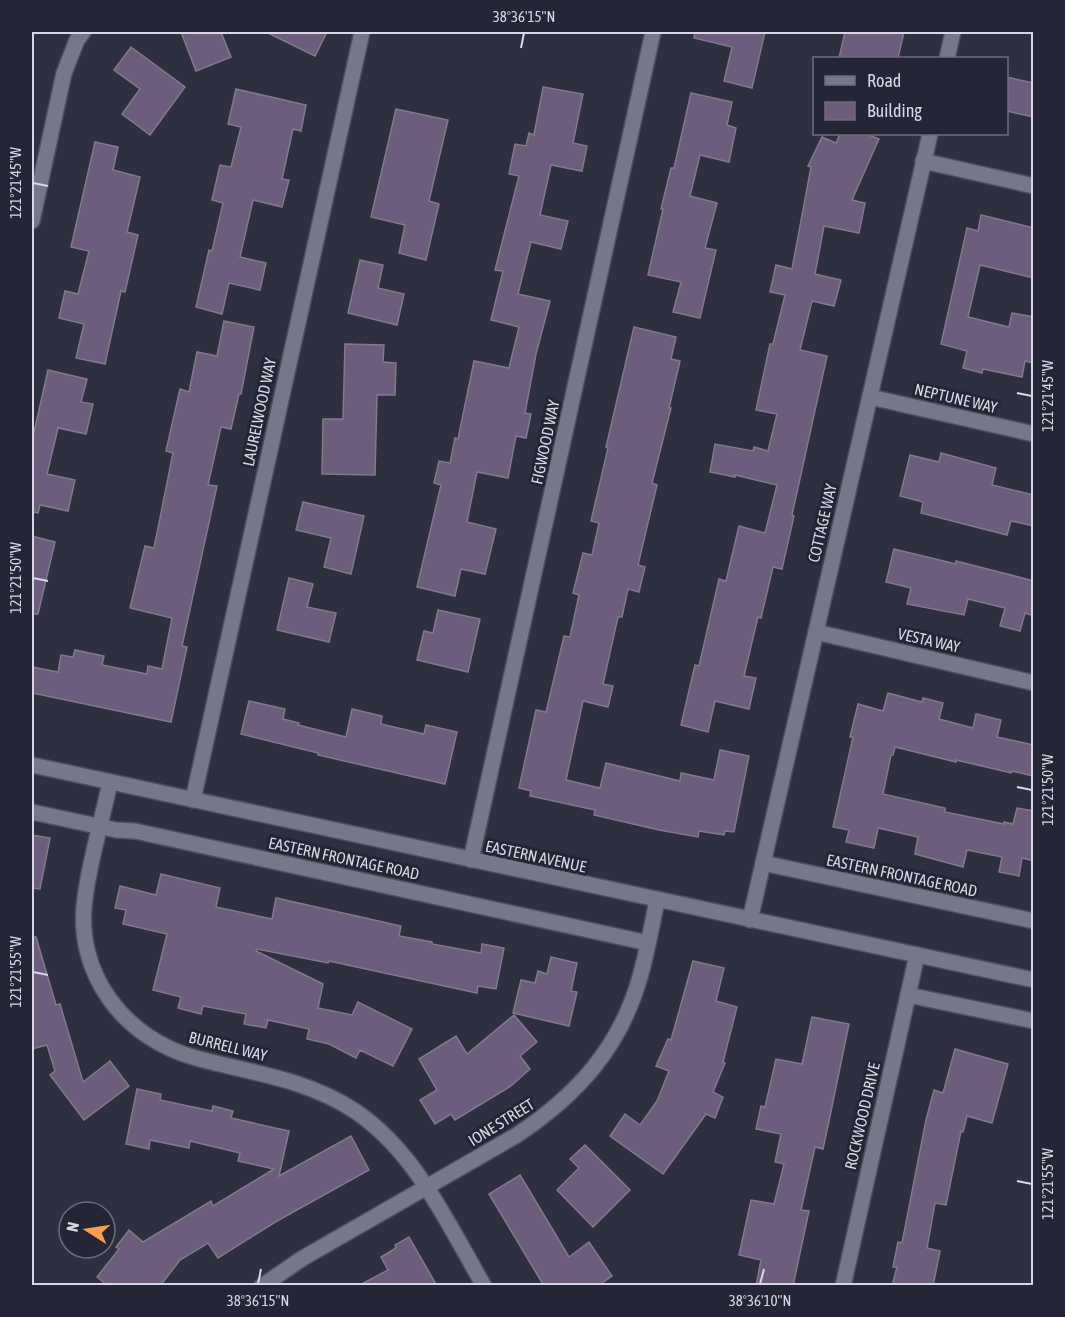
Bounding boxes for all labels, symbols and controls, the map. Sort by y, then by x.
text: 38°36'15"N [493,8,555,25]
legend [813,57,1008,135]
text: Road [867,70,901,91]
text: Building [867,100,922,121]
text: 121°21'45"W [7,147,24,219]
street label: LAURELWOOD WAY [239,355,279,468]
text: 121°21'45"W [1039,360,1056,432]
street label: NEPTUNE WAY [913,380,1000,416]
street label: FIGWOOD WAY [527,397,563,486]
street label: COTTAGE WAY [804,481,840,564]
text: 121°21'50"W [7,542,24,614]
street label: VESTA WAY [896,624,963,656]
text: 121°21'50"W [1039,754,1056,826]
street label: EASTERN FRONTAGE ROAD [267,833,421,883]
street label: EASTERN AVENUE [484,837,588,876]
street label: EASTERN FRONTAGE ROAD [825,850,979,900]
text: 121°21'55"W [7,936,24,1008]
street label: BURRELL WAY [187,1028,270,1065]
street label: ROCKWOOD DRIVE [841,1061,883,1171]
street label: IONE STREET [465,1095,537,1149]
text: 121°21'55"W [1039,1148,1056,1220]
north arrow [57,1200,117,1260]
text: N [63,1220,82,1233]
text: 38°36'15"N [227,1292,289,1309]
text: 38°36'10"N [729,1292,791,1309]

